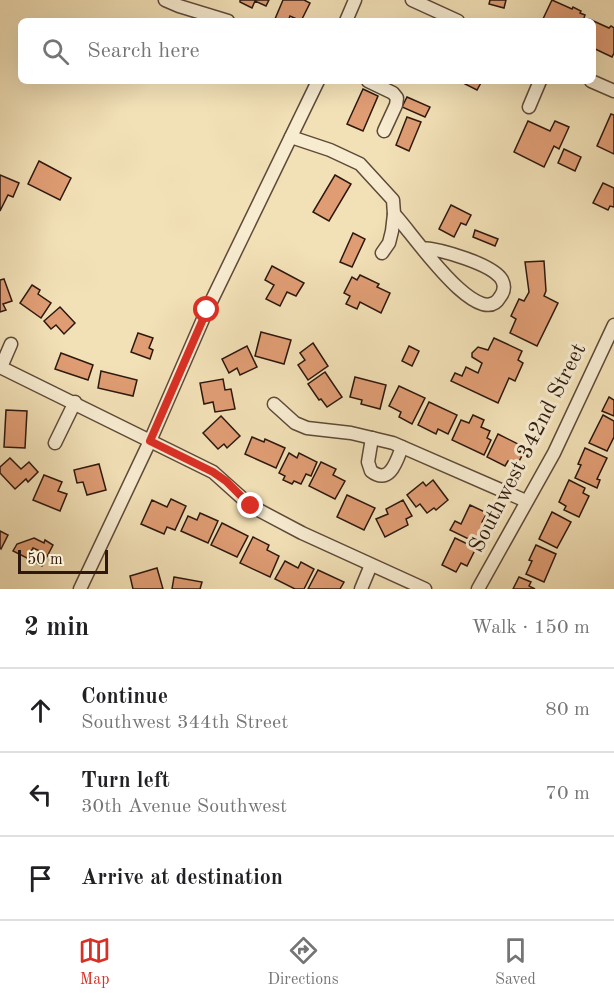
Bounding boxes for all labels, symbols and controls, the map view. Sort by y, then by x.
search box [18,18,596,84]
icon: search [39,35,72,68]
text: Search here [87,40,200,62]
route start [193,296,219,322]
street label: Southwest 342nd Street [466,340,590,556]
route end [237,492,263,518]
scale bar [18,547,108,574]
text: 50 m [27,552,63,568]
text: 2 min [24,615,89,641]
text: Walk · 150 m [471,618,590,638]
text: Continue [81,686,168,708]
icon: ahead [24,694,57,727]
text: 80 m [545,700,590,720]
text: Southwest 344th Street [81,713,288,733]
text: Turn left [81,770,170,792]
icon: left [24,778,57,811]
text: 70 m [545,784,590,804]
text: 30th Avenue Southwest [81,797,287,817]
icon: arrive [24,862,57,895]
text: Arrive at destination [81,867,283,889]
tab: Map [78,934,111,990]
tab: Directions [268,934,339,990]
tab: Saved [495,934,536,990]

